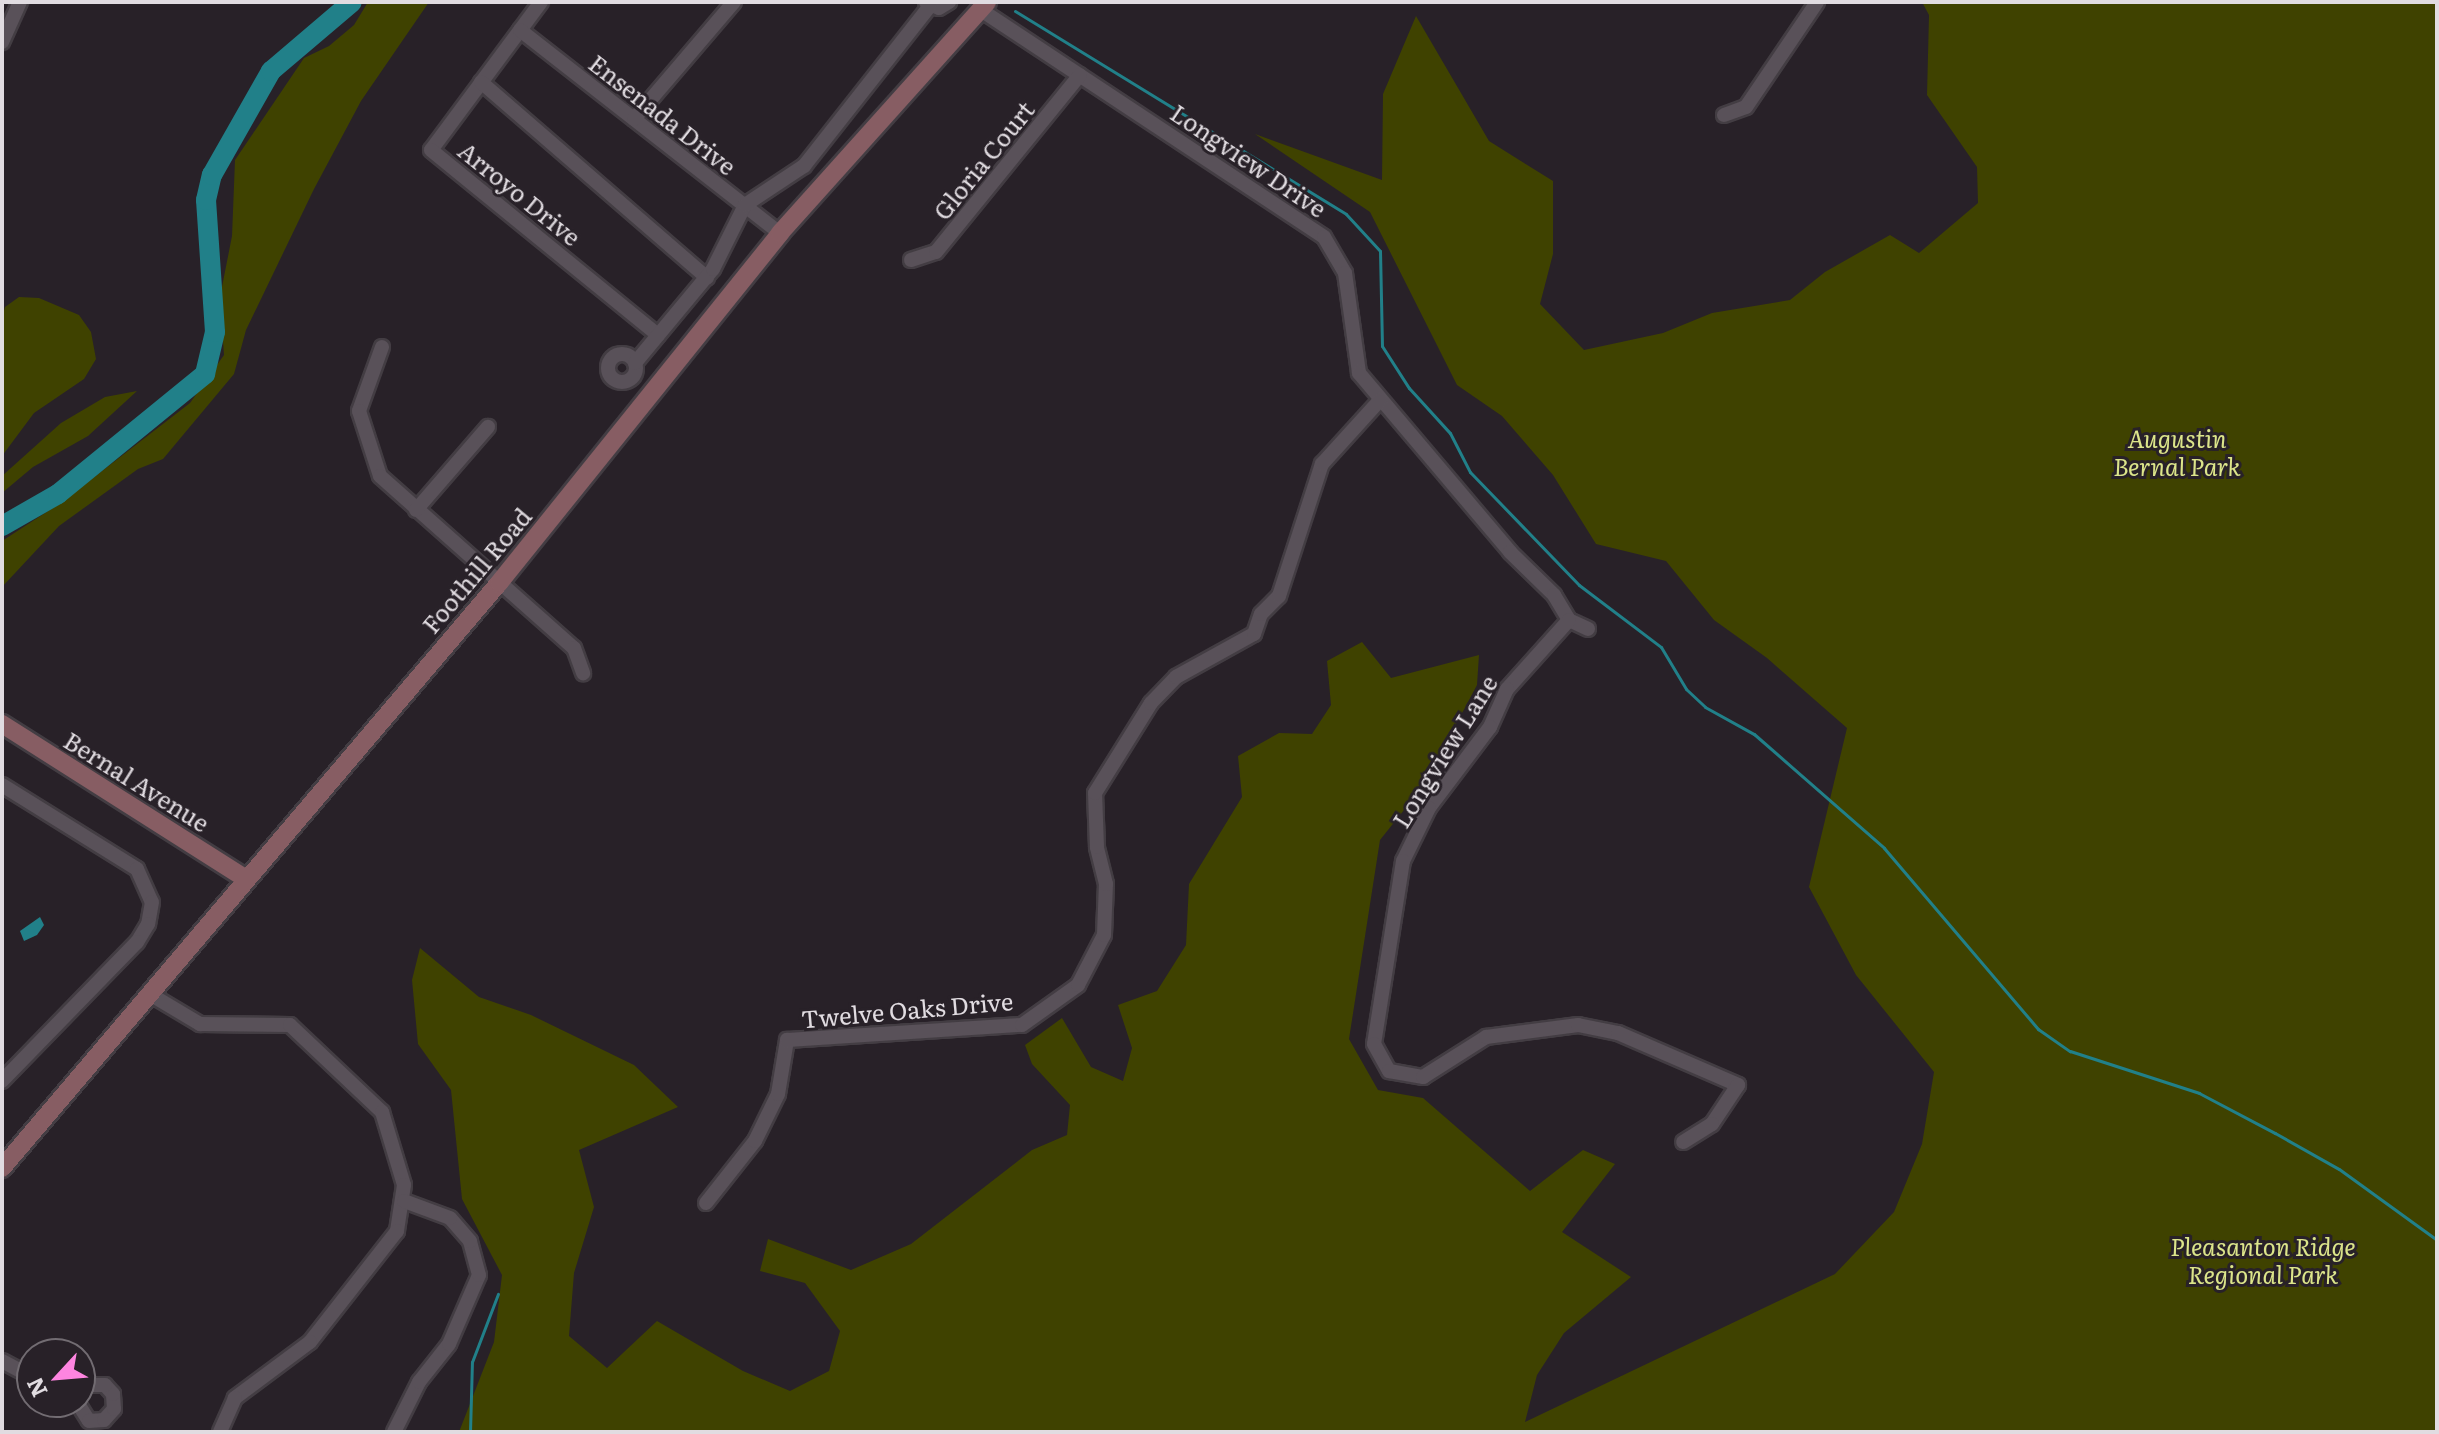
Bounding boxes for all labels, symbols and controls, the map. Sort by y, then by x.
street label: Ensenada Drive [584,48,742,180]
street label: Gloria Court [927,95,1039,225]
street label: Longview Drive [1166,97,1332,223]
street label: Arroyo Drive [453,135,587,251]
park label: Augustin Bernal Park [2113,424,2241,480]
street label: Foothill Road [415,502,537,638]
street label: Longview Lane [1386,669,1502,833]
street label: Bernal Avenue [59,725,215,837]
street label: Twelve Oaks Drive [800,985,1014,1033]
park label: Pleasanton Ridge Regional Park [2170,1232,2356,1288]
north arrow [16,1338,96,1418]
text: N [17,1372,55,1403]

